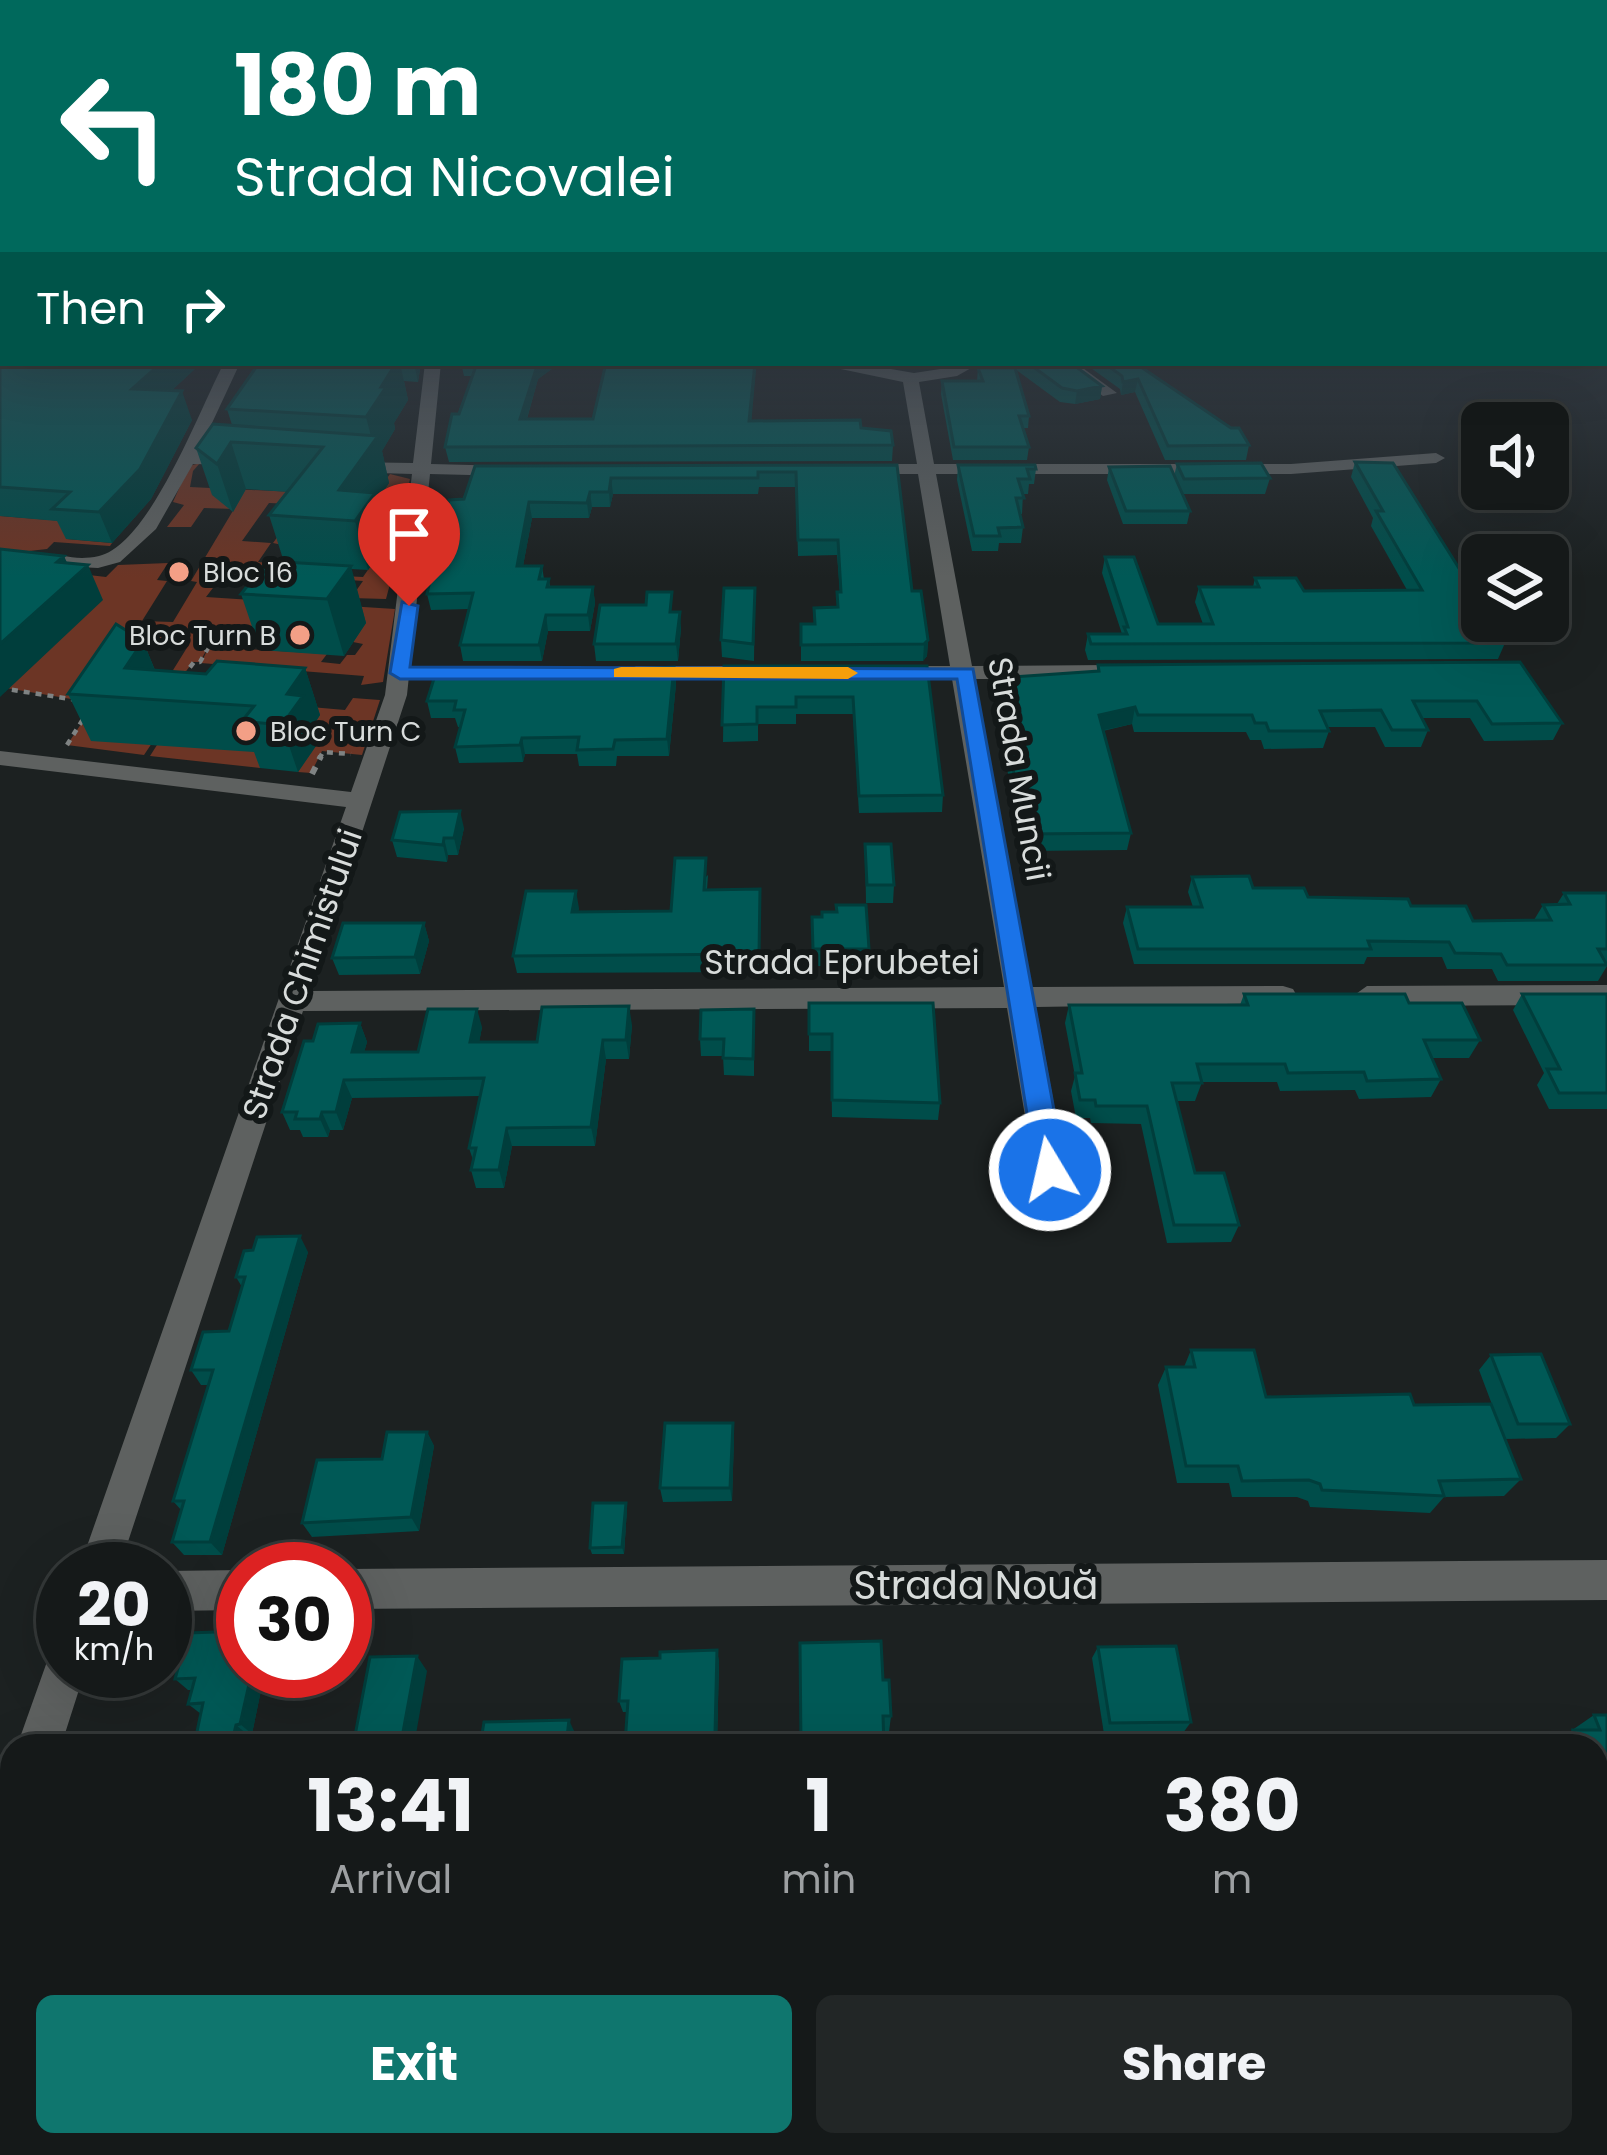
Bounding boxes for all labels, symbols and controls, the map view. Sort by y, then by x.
text: 180 m [234,27,482,144]
icon: left [36,48,192,204]
text: Strada Nicovalei [234,139,675,215]
icon: right [170,276,236,342]
text: Then [36,277,146,340]
map controls [1461,402,1569,642]
button: sound [1461,402,1569,510]
pin [358,483,460,606]
icon: arrive [376,501,442,567]
button: layers [1461,534,1569,642]
place label: Bloc 16 [203,554,293,591]
marker: Bloc 16 [166,559,192,585]
place label: Bloc Turn B [129,617,276,654]
marker: Bloc Turn B [287,622,313,648]
street label: Strada Muncii [976,653,1062,885]
place label: Bloc Turn C [270,713,421,750]
marker: Bloc Turn C [233,718,259,744]
street label: Strada Chimistului [230,823,374,1125]
street label: Strada Eprubetei [704,939,980,986]
position arrow [987,1107,1113,1233]
speed limit sign: 30 [216,1542,372,1698]
street label: Strada Nouă [854,1558,1098,1613]
text: 20 [77,1563,151,1647]
text: km/h [74,1628,154,1671]
text: 13:41 [307,1755,474,1856]
text: 1 [805,1755,832,1856]
text: 380 [1164,1755,1301,1856]
text: Arrival [329,1852,452,1907]
text: min [782,1852,856,1907]
text: m [1212,1852,1252,1907]
button: Exit [36,1995,792,2133]
button: Share [816,1995,1572,2133]

